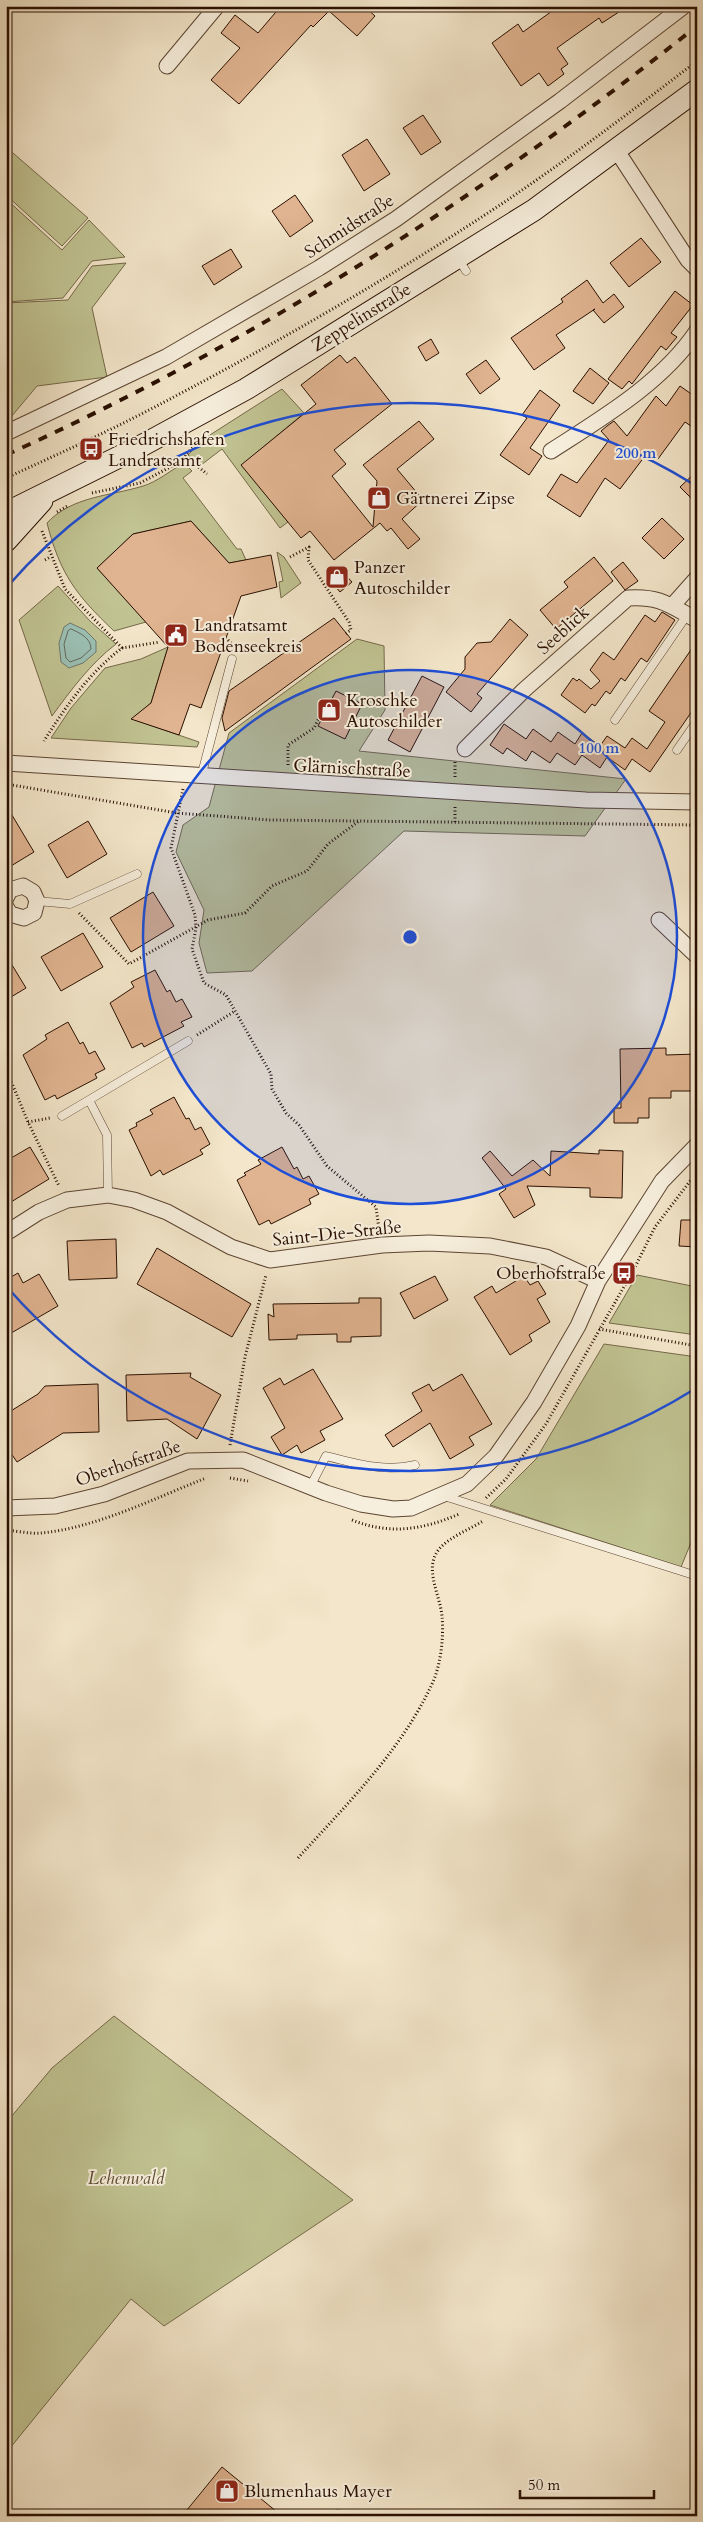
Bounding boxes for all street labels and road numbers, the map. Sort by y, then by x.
street label: Schmidstraße [300,188,399,265]
street label: Zeppelinstraße [307,277,416,358]
street label: Seeblick [532,600,595,661]
street label: Glärnischstraße [293,753,411,784]
street label: Saint-Die-Straße [271,1214,403,1253]
street label: Oberhofstraße [72,1434,184,1493]

